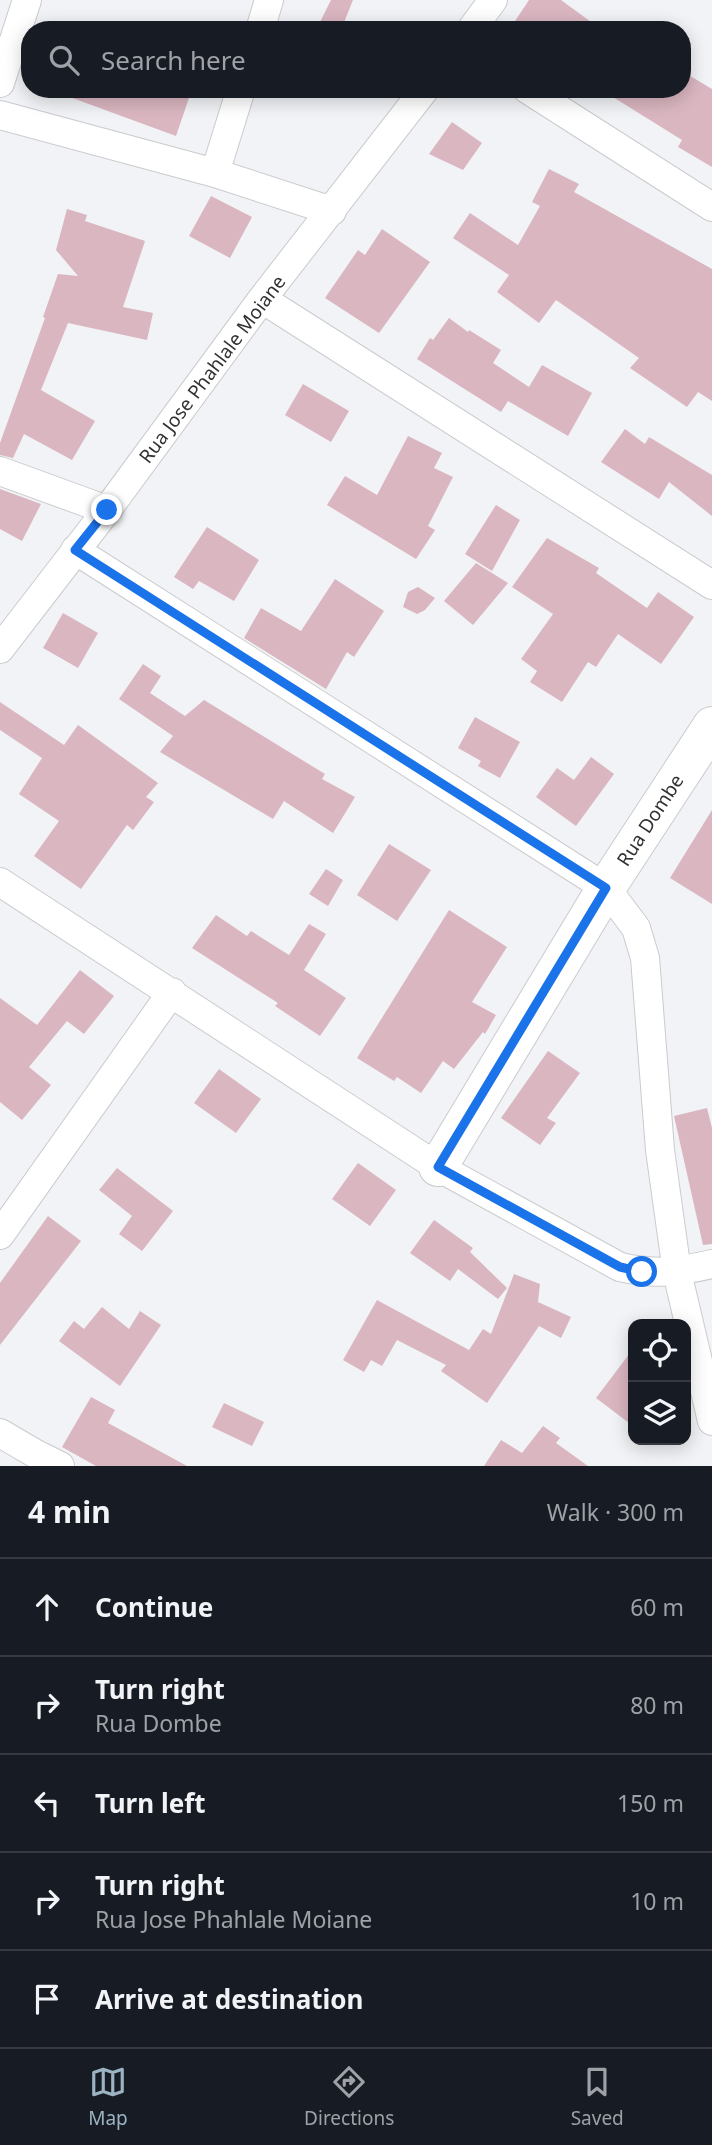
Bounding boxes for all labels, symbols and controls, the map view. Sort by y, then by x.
search box [21,21,691,98]
icon: search [45,41,83,79]
text: Search here [101,42,246,78]
street label: Rua Jose Phahlale Moiane [133,270,291,468]
route end [91,494,122,525]
street label: Rua Dombe [611,769,689,871]
route start [626,1256,657,1287]
map controls [628,1319,691,1445]
button: locate [628,1319,691,1382]
button: layers [628,1382,691,1445]
text: 4 min [28,1491,111,1532]
text: Walk · 300 m [547,1496,684,1528]
icon: ahead [28,1588,66,1626]
text: Continue [95,1589,213,1625]
text: 60 m [630,1591,684,1623]
text: Turn right [95,1671,225,1707]
icon: right [28,1686,66,1724]
text: 80 m [630,1689,684,1721]
text: Rua Dombe [95,1707,222,1739]
icon: left [28,1784,66,1822]
text: Turn left [95,1785,206,1821]
text: 150 m [617,1787,684,1819]
text: Turn right [95,1867,225,1903]
icon: right [28,1882,66,1920]
text: 10 m [630,1885,684,1917]
text: Rua Jose Phahlale Moiane [95,1903,372,1935]
icon: arrive [28,1980,66,2018]
text: Arrive at destination [95,1981,364,2017]
tab: Map [88,2063,128,2131]
tab: Directions [304,2063,394,2131]
tab: Saved [571,2063,624,2131]

